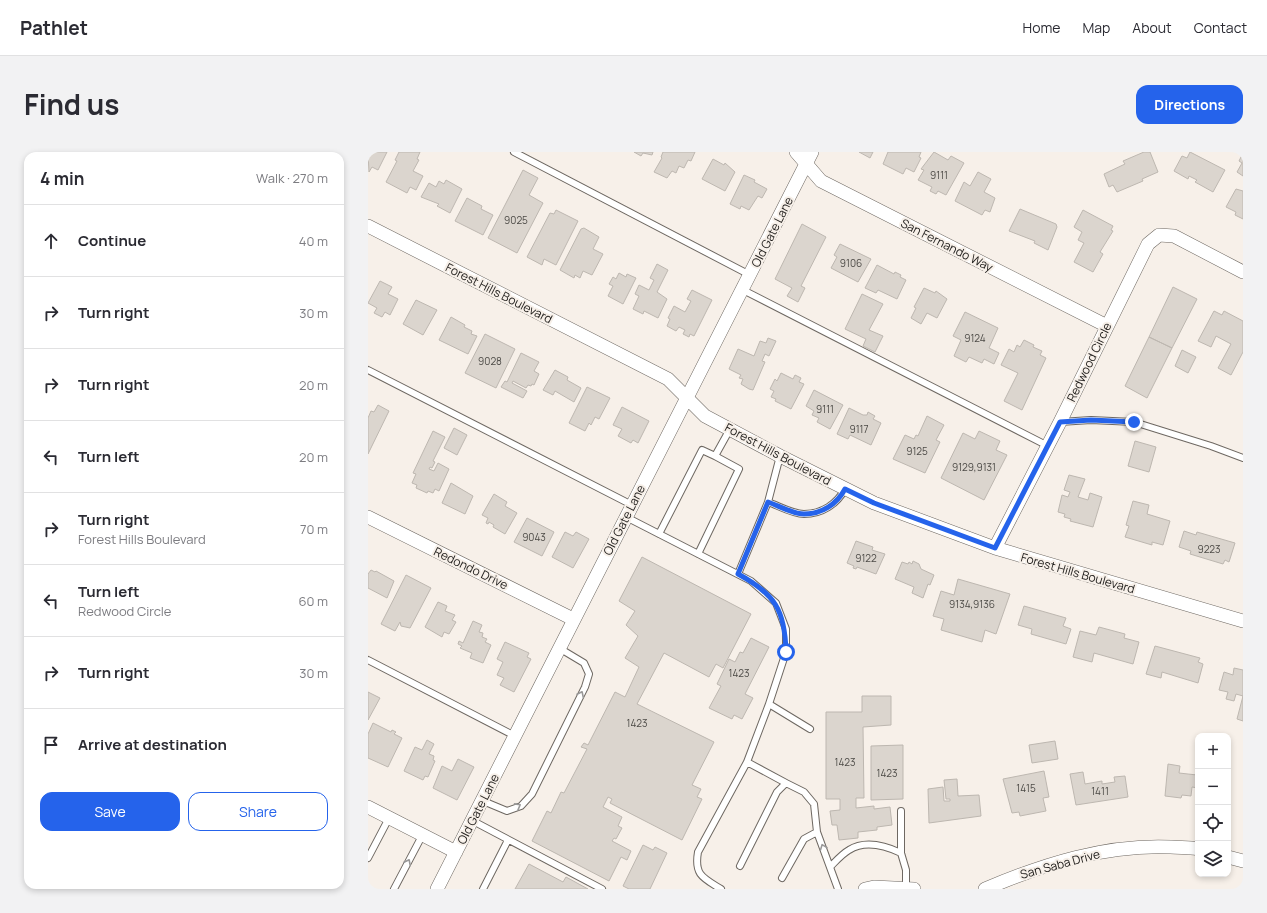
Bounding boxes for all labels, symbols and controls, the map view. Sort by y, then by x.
text: Pathlet [20,15,88,41]
text: Home [1023,18,1060,37]
text: Map [1082,18,1110,37]
text: About [1132,18,1172,37]
text: Contact [1194,18,1247,37]
text: Find us [24,85,119,123]
button: Directions [1136,85,1243,124]
text: 4 min [40,167,84,190]
house number: 9111 [930,168,948,182]
text: Walk · 270 m [256,169,328,187]
street label: Old Gate Lane [747,194,797,270]
house number: 9025 [504,213,528,227]
street label: San Fernando Way [898,214,997,276]
icon: ahead [40,230,62,252]
text: Continue [78,230,146,251]
text: 40 m [299,232,328,250]
house number: 9106 [840,256,862,270]
street label: Forest Hills Boulevard [443,259,555,327]
icon: right [40,302,62,324]
text: Turn right [78,302,149,323]
text: 30 m [299,304,328,322]
street label: Redwood Circle [1062,320,1116,404]
house number: 9124 [964,331,986,345]
house number: 9028 [478,354,502,368]
icon: right [40,374,62,396]
text: Turn right [78,374,149,395]
text: 20 m [299,376,328,394]
house number: 9111 [816,402,834,416]
route end [1125,413,1143,431]
street label: Forest Hills Boulevard [722,419,834,489]
house number: 9117 [849,422,869,436]
house number: 9125 [906,444,928,458]
icon: left [40,446,62,468]
text: Turn left [78,446,140,467]
text: 20 m [299,448,328,466]
house number: 9129,9131 [952,460,996,474]
street label: Old Gate Lane [599,482,649,558]
text: Turn right [78,509,149,530]
icon: right [40,518,62,540]
text: 70 m [300,520,328,538]
text: Forest Hills Boulevard [78,530,206,548]
house number: 9043 [522,530,546,544]
house number: 9223 [1197,542,1221,556]
street label: Redondo Drive [431,543,511,593]
street label: Forest Hills Boulevard [1019,549,1137,597]
house number: 9122 [855,551,877,565]
text: Turn left [78,581,140,602]
icon: left [40,590,62,612]
text: 60 m [298,592,328,610]
house number: 9134,9136 [949,597,995,611]
text: Redwood Circle [78,602,171,620]
route start [777,643,795,661]
icon: right [40,662,62,684]
text: Turn right [78,662,149,683]
text: 30 m [299,664,328,682]
house number: 1423 [728,666,750,680]
one-way arrow [577,691,584,698]
house number: 1423 [626,716,648,730]
map controls [1195,733,1231,877]
button: + [1195,733,1231,769]
icon: arrive [40,734,62,756]
text: Arrive at destination [78,734,227,755]
house number: 1423 [834,755,856,769]
house number: 1423 [876,766,898,780]
button: − [1195,769,1231,805]
street label: Old Gate Lane [453,771,503,847]
house number: 1415 [1016,781,1036,795]
house number: 1411 [1091,784,1109,798]
button: Save [40,792,180,831]
button: Share [188,792,328,831]
one-way arrow [514,803,521,811]
button: locate [1195,805,1231,841]
button: layers [1195,841,1231,877]
one-way arrow [819,844,827,851]
street label: San Saba Drive [1018,845,1102,883]
one-way arrow [404,858,411,866]

